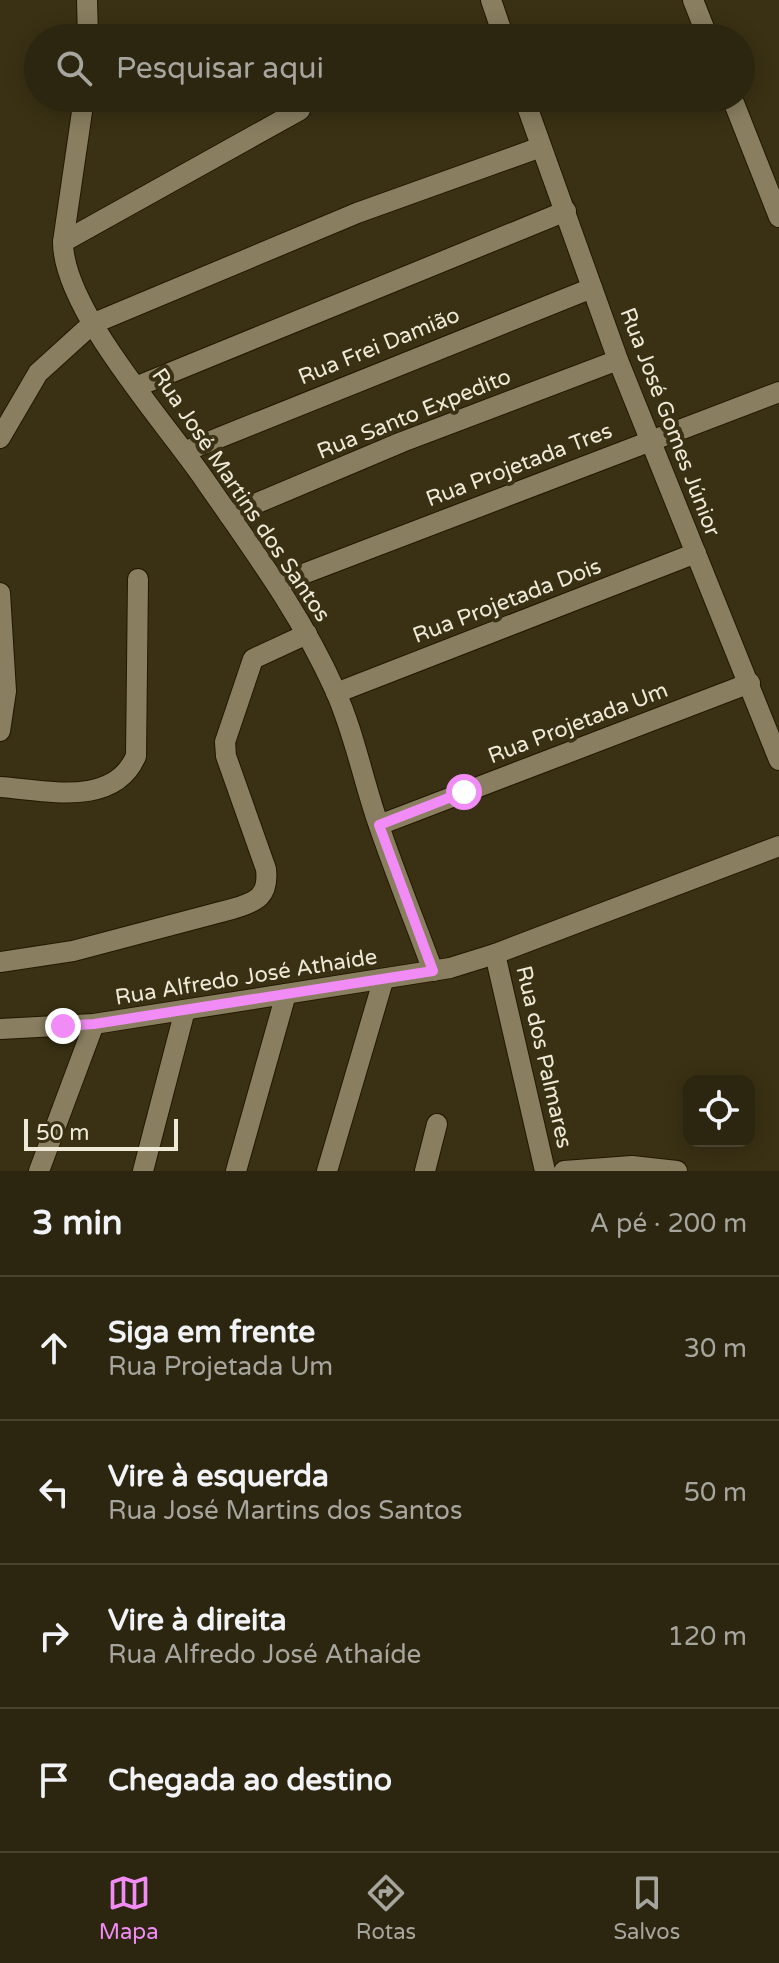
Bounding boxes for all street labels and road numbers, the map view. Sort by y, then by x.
street label: Rua Frei Damião [295,302,463,390]
street label: Rua José Gomes Júnior [614,304,726,541]
street label: Rua José Martins dos Santos [146,363,336,627]
street label: Rua Santo Expedito [313,363,515,465]
street label: Rua Projetada Tres [422,418,616,512]
street label: Rua Projetada Dois [409,553,605,649]
street label: Rua Projetada Um [484,677,672,769]
street label: Rua Alfredo José Athaíde [113,943,379,1011]
street label: Rua dos Palmares [510,963,578,1151]

